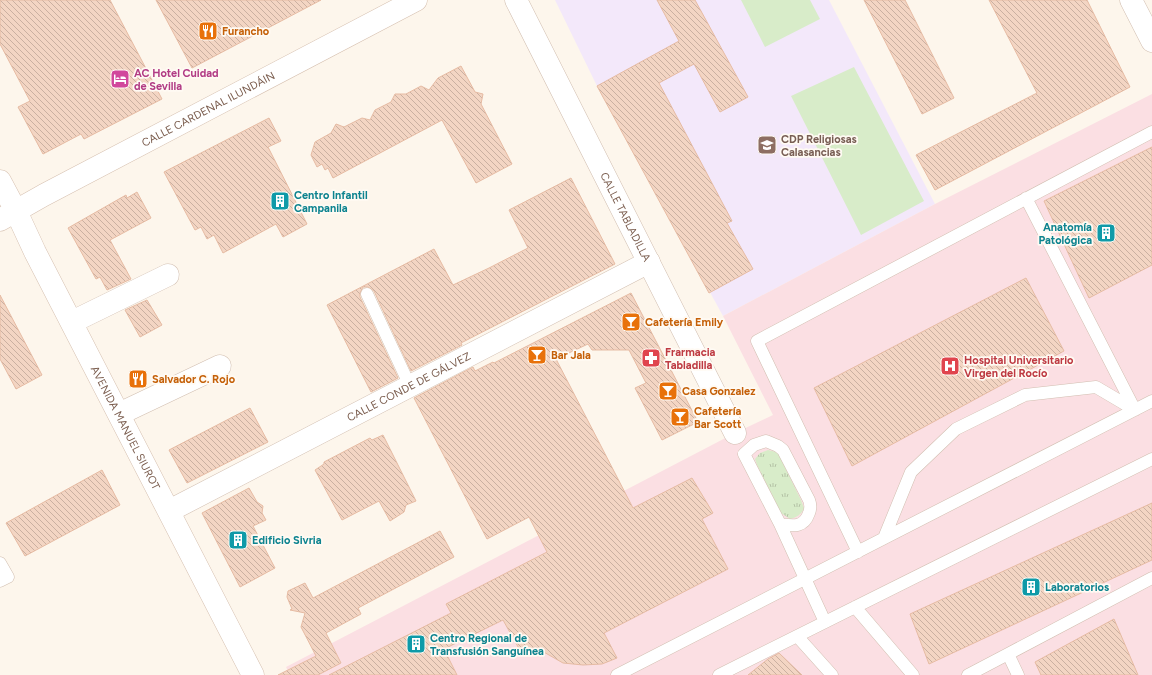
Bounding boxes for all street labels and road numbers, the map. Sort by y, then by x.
street label: CALLE CARDENAL ILUNDÁIN [139,69,277,149]
street label: CALLE TABLADILLA [598,170,654,264]
street label: CALLE CONDE DE GÁLVEZ [345,349,473,424]
street label: AVENIDA MANUEL SIUROT [88,364,163,492]

